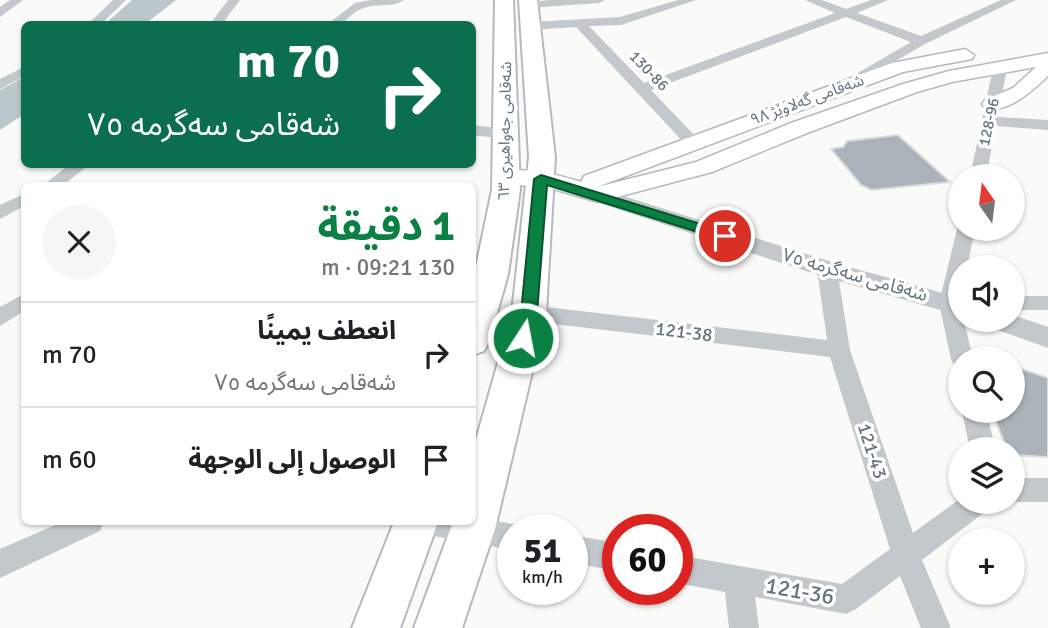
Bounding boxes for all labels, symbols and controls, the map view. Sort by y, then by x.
text: 70 m [237,31,340,91]
street label: 130-86 [625,46,673,96]
icon: right [364,49,455,140]
street label: شەقامی جەواهیری ٦٣ [494,61,516,201]
street label: شەقامی گەلاوێژ ٩٨ [747,70,867,130]
street label: 128-96 [974,96,1004,148]
text: شەقامی سەگرمە ٧٥ [87,105,340,144]
north arrow [948,164,1026,242]
map controls [948,164,1025,605]
text: 1 دقيقة [317,201,455,252]
button: close [42,205,116,279]
pin [695,206,755,266]
icon: arrive [706,217,744,255]
street label: شەقامی سەگرمە ٧٥ [780,243,930,307]
text: 130 m · 09:21 [321,253,455,282]
button: sound [948,255,1025,332]
position arrow [486,301,560,375]
text: انعطف يمينًا [257,315,396,347]
street label: 121-38 [654,317,714,347]
icon: right [417,336,455,374]
text: 70 m [42,339,97,371]
button: search [948,346,1025,423]
text: شەقامی سەگرمە ٧٥ [214,368,396,397]
street label: 121-43 [852,420,892,482]
button: layers [948,437,1025,514]
icon: arrive [417,441,455,479]
text: 60 m [42,444,97,476]
text: الوصول إلى الوجهة [188,444,396,476]
speed limit sign: 60 [602,514,693,605]
button: + [948,528,1025,605]
text: 51 [524,529,561,572]
text: km/h [522,566,563,588]
street label: 121-36 [763,571,837,611]

